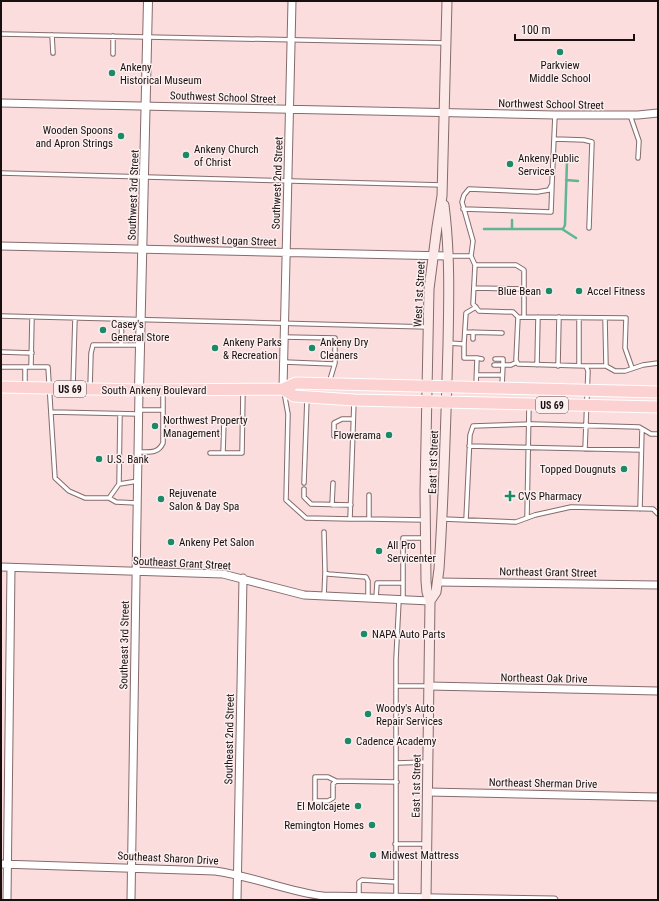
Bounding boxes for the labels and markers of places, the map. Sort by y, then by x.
marker: Parkview Middle School [555,47,565,57]
place label: Parkview Middle School [529,59,591,85]
place label: Ankeny Historical Museum [120,61,202,87]
marker: Ankeny Historical Museum [107,68,117,78]
place label: Wooden Spoons and Apron Strings [35,124,113,150]
marker: Wooden Spoons and Apron Strings [116,131,126,141]
place label: Ankeny Church of Christ [194,143,259,169]
marker: Ankeny Church of Christ [181,150,191,160]
place label: Ankeny Public Services [518,152,579,178]
marker: Ankeny Public Services [505,159,515,169]
place label: Blue Bean [498,285,541,298]
place label: Accel Fitness [587,285,645,298]
marker: Blue Bean [544,286,554,296]
marker: Accel Fitness [574,286,584,296]
place label: Casey's General Store [111,318,169,344]
marker: Casey's General Store [98,325,108,335]
place label: Ankeny Parks & Recreation [223,336,282,362]
place label: Ankeny Dry Cleaners [320,336,369,362]
marker: Ankeny Parks & Recreation [210,343,220,353]
marker: Ankeny Dry Cleaners [307,343,317,353]
place label: Northwest Property Management [163,414,248,440]
marker: Northwest Property Management [150,421,160,431]
place label: Flowerama [333,429,381,442]
marker: Flowerama [384,430,394,440]
place label: U.S. Bank [107,453,149,466]
marker: U.S. Bank [94,454,104,464]
place label: Topped Dougnuts [540,463,616,476]
marker: Topped Dougnuts [619,464,629,474]
place label: Rejuvenate Salon & Day Spa [169,487,239,513]
place label: CVS Pharmacy [518,490,582,503]
marker: CVS Pharmacy [505,491,515,501]
marker: Rejuvenate Salon & Day Spa [156,494,166,504]
place label: Ankeny Pet Salon [179,536,254,549]
marker: Ankeny Pet Salon [166,537,176,547]
place label: All Pro Servicenter [387,539,437,565]
marker: All Pro Servicenter [374,546,384,556]
place label: NAPA Auto Parts [372,628,445,641]
marker: NAPA Auto Parts [359,629,369,639]
place label: Woody's Auto Repair Services [376,702,443,728]
marker: Woody's Auto Repair Services [363,709,373,719]
place label: Cadence Academy [356,735,437,748]
marker: Cadence Academy [343,736,353,746]
place label: El Molcajete [297,800,350,813]
marker: El Molcajete [353,801,363,811]
place label: Remington Homes [284,819,364,832]
marker: Remington Homes [367,820,377,830]
place label: Midwest Mattress [381,849,459,862]
marker: Midwest Mattress [368,850,378,860]

